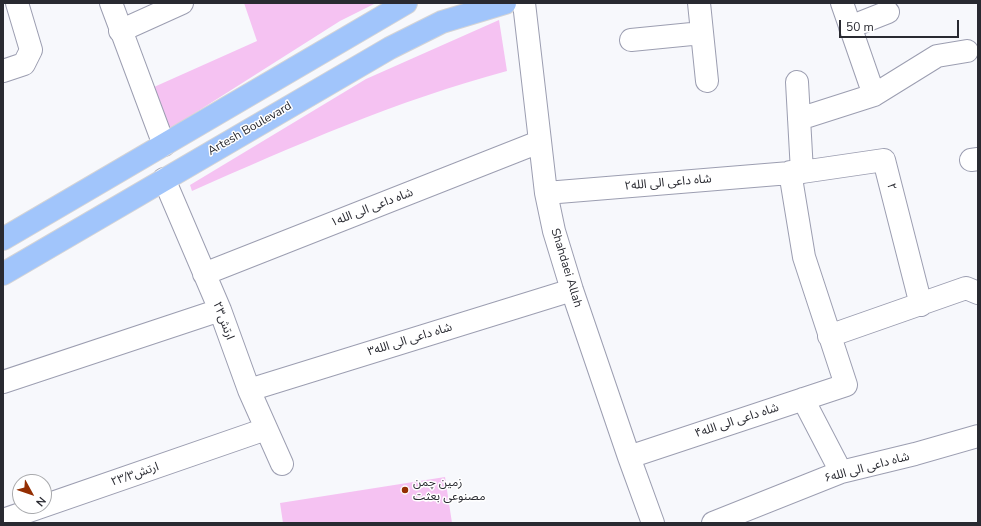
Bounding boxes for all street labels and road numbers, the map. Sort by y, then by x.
street label: Artesh Boulevard [205,99,295,159]
street label: شاه داعی الی الله۲ [624,172,712,194]
street label: ۲ [883,182,899,192]
street label: شاه داعی الی الله۱ [329,186,415,230]
street label: Shahdaei Allah [547,227,585,309]
street label: ارتش۲۳ [209,300,237,342]
street label: شاه داعی الی الله۳ [366,320,454,360]
street label: شاه داعی الی الله۴ [693,401,781,441]
street label: شاه داعی الی الله۶ [823,450,911,486]
street label: ۲۳/۳ارتش [109,460,161,490]

